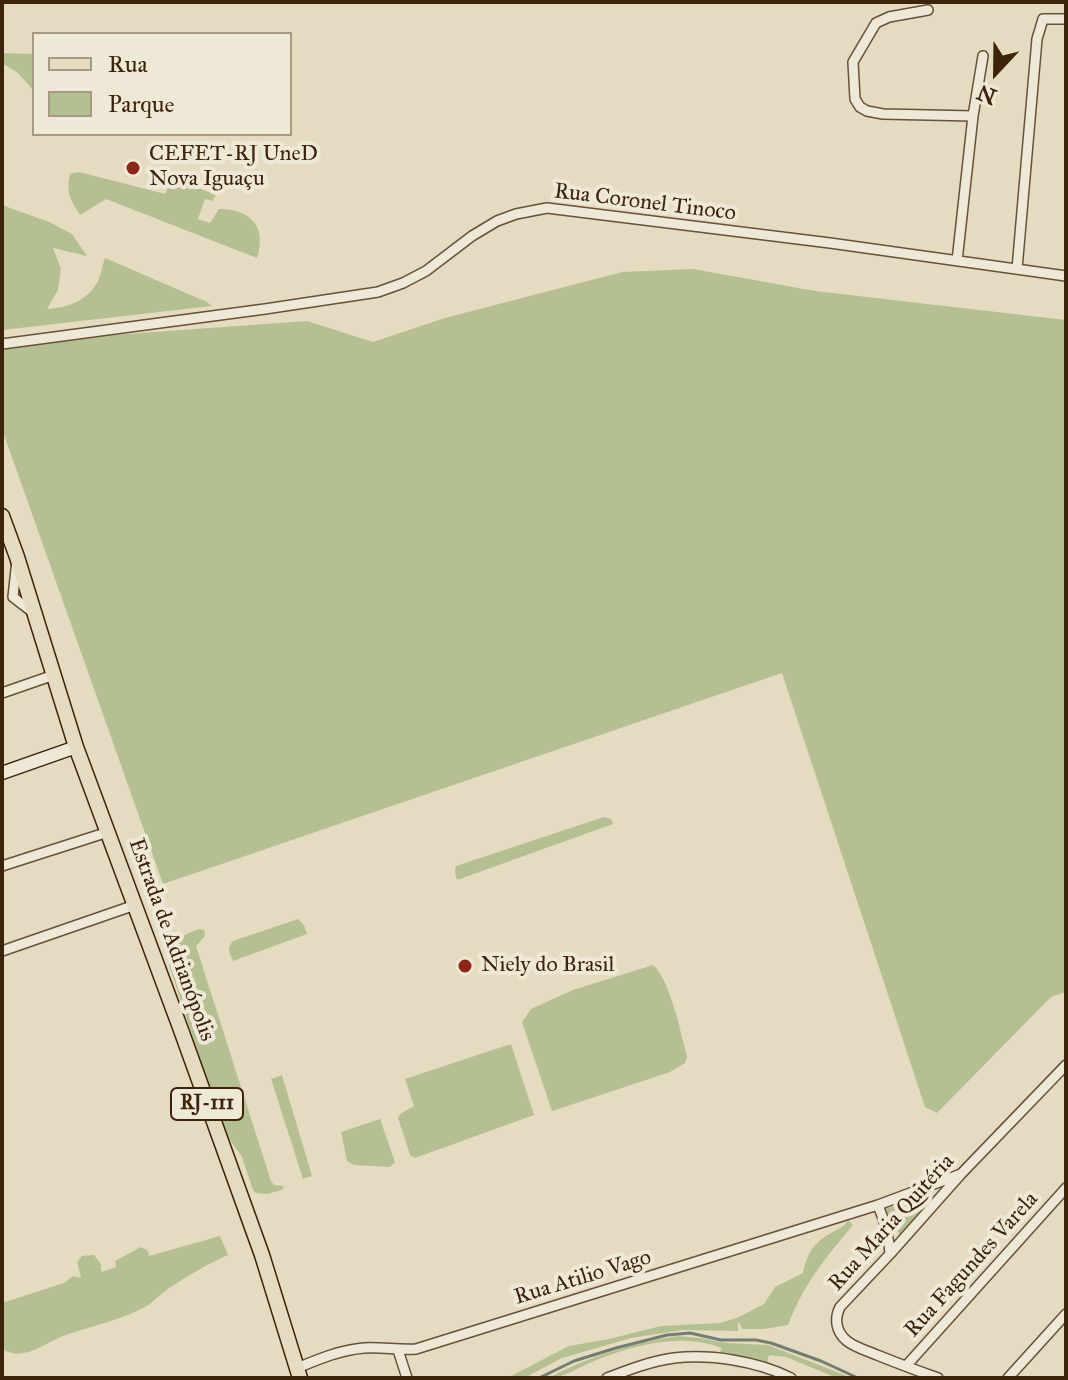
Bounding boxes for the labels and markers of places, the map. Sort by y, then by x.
place label: CEFET-RJ UneD Nova Iguaçu [149,142,318,194]
marker: CEFET-RJ UneD Nova Iguaçu [124,159,142,177]
place label: Niely do Brasil [481,953,614,979]
marker: Niely do Brasil [456,957,474,975]

